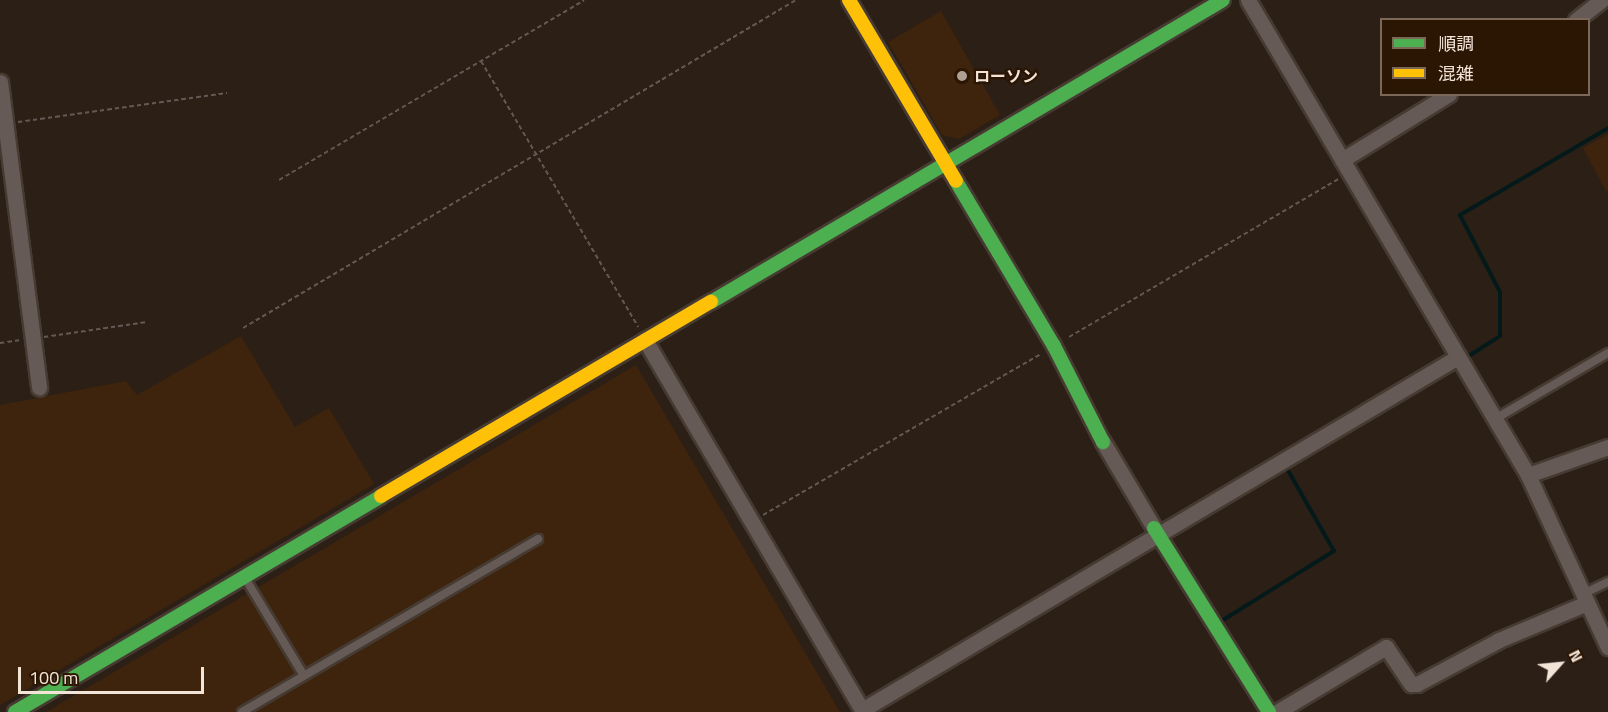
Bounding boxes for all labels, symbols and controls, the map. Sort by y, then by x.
legend [1380,18,1590,96]
text: 順調 [1438,30,1474,57]
text: 混雑 [1438,60,1474,87]
place label: ローソン [974,66,1038,86]
marker: ローソン [955,69,969,83]
north arrow [1530,634,1590,694]
text: N [1563,645,1589,666]
scale bar [21,655,207,693]
text: 100 m [29,664,78,691]

